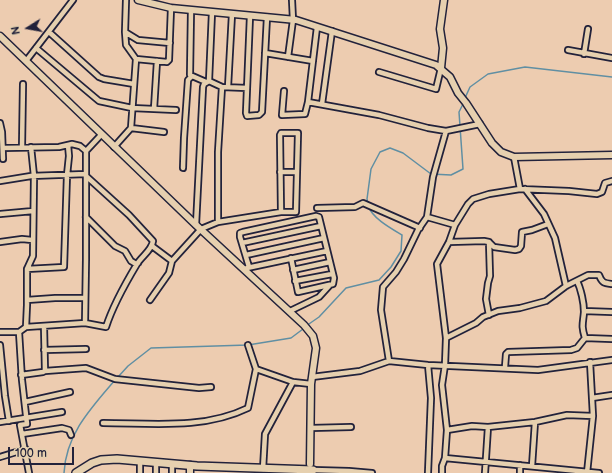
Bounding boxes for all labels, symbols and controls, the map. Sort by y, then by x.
north arrow [8,8,48,48]
text: N [9,25,23,36]
scale bar [10,439,76,465]
text: 100 m [15,446,47,461]

